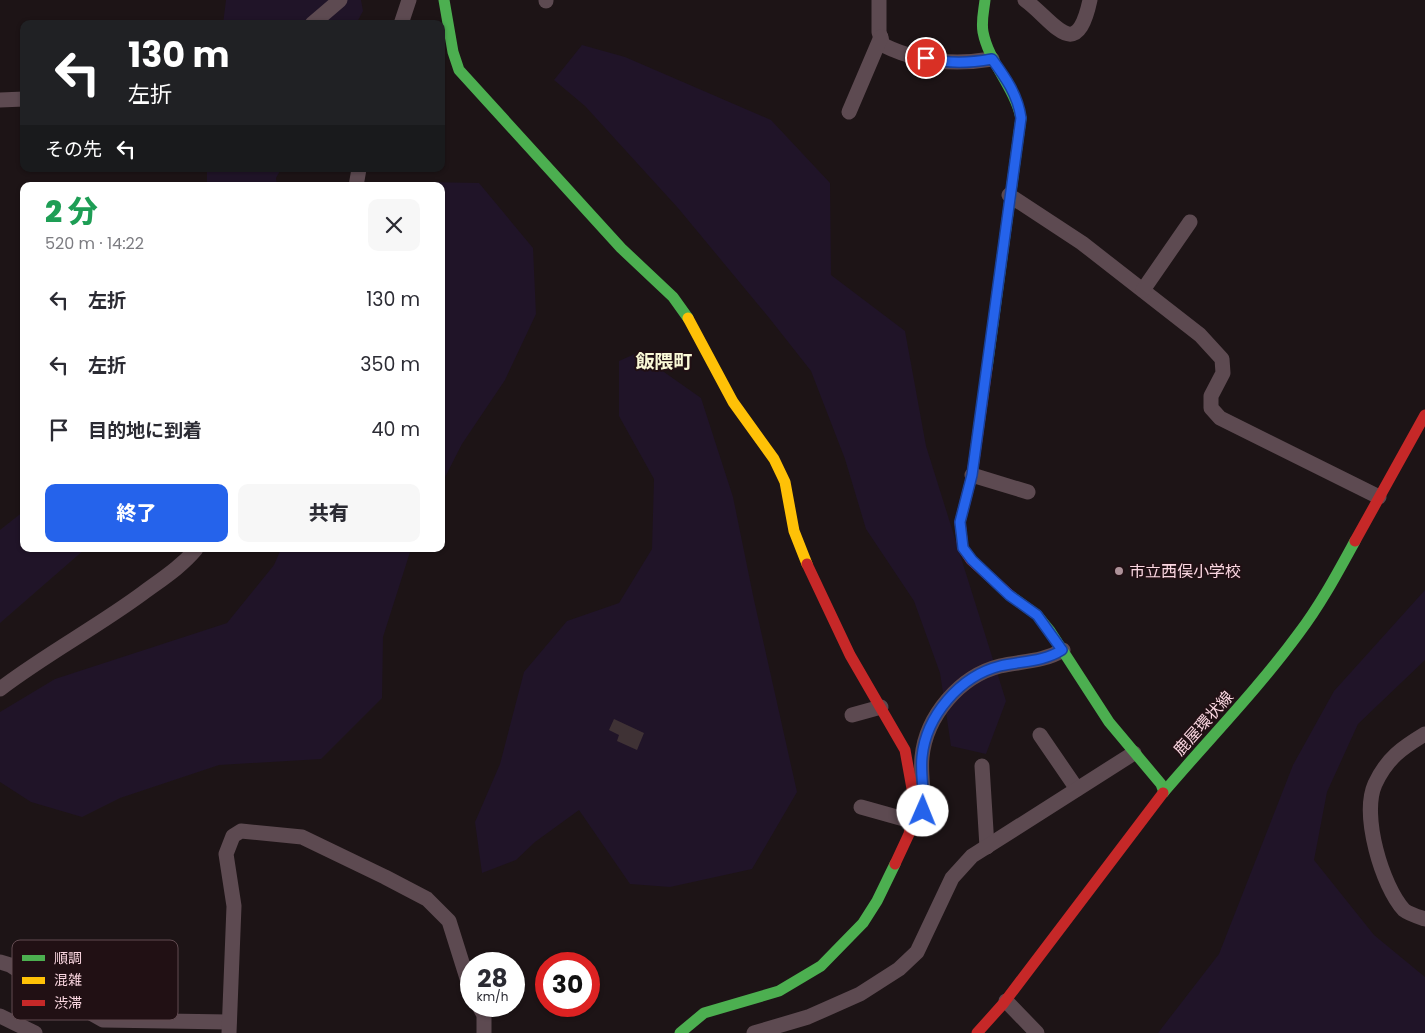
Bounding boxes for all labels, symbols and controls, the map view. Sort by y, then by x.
text: 130 m [128,30,230,79]
pin [905,37,947,79]
icon: left [45,40,110,105]
icon: arrive [912,44,940,72]
text: 左折 [128,79,172,110]
icon: left [112,135,140,163]
text: その先 [45,136,102,163]
text: 2 分 [45,190,98,233]
button: close [368,199,420,251]
text: 520 m · 14:22 [45,232,144,255]
icon: left [45,286,73,314]
text: 130 m [366,286,420,313]
text: 左折 [88,287,126,314]
district label: 飯隈町 [635,348,693,375]
icon: left [45,351,73,379]
text: 350 m [360,351,420,378]
text: 左折 [88,352,126,379]
icon: arrive [45,416,73,444]
text: 40 m [371,416,420,443]
text: 目的地に到着 [88,417,202,444]
button: 終了 [45,484,228,542]
button: 共有 [238,484,420,542]
place label: 市立西俣小学校 [1129,560,1241,583]
marker: 市立西俣小学校 [1113,565,1125,577]
street label: 鹿屋環状線 [1168,686,1239,761]
position arrow [896,784,948,836]
legend [12,940,178,1020]
text: 順調 [54,948,82,968]
speed limit sign: 30 [535,952,600,1017]
text: 28 [477,961,508,996]
text: 混雑 [54,970,82,990]
text: km/h [477,988,508,1005]
text: 渋滞 [54,993,82,1013]

